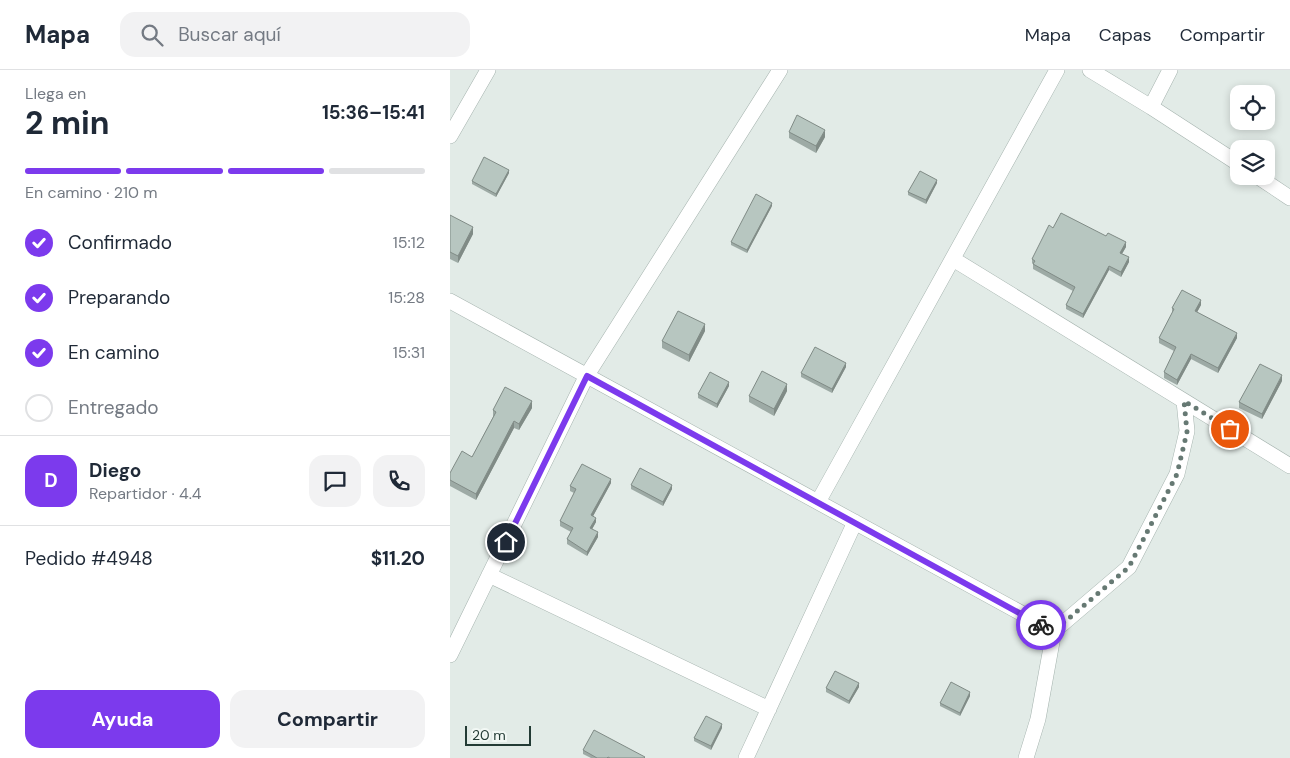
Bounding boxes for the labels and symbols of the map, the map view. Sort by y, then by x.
pin [1209,408,1251,450]
pin [485,521,527,563]
courier [1016,600,1066,650]
scale bar [465,723,531,746]

